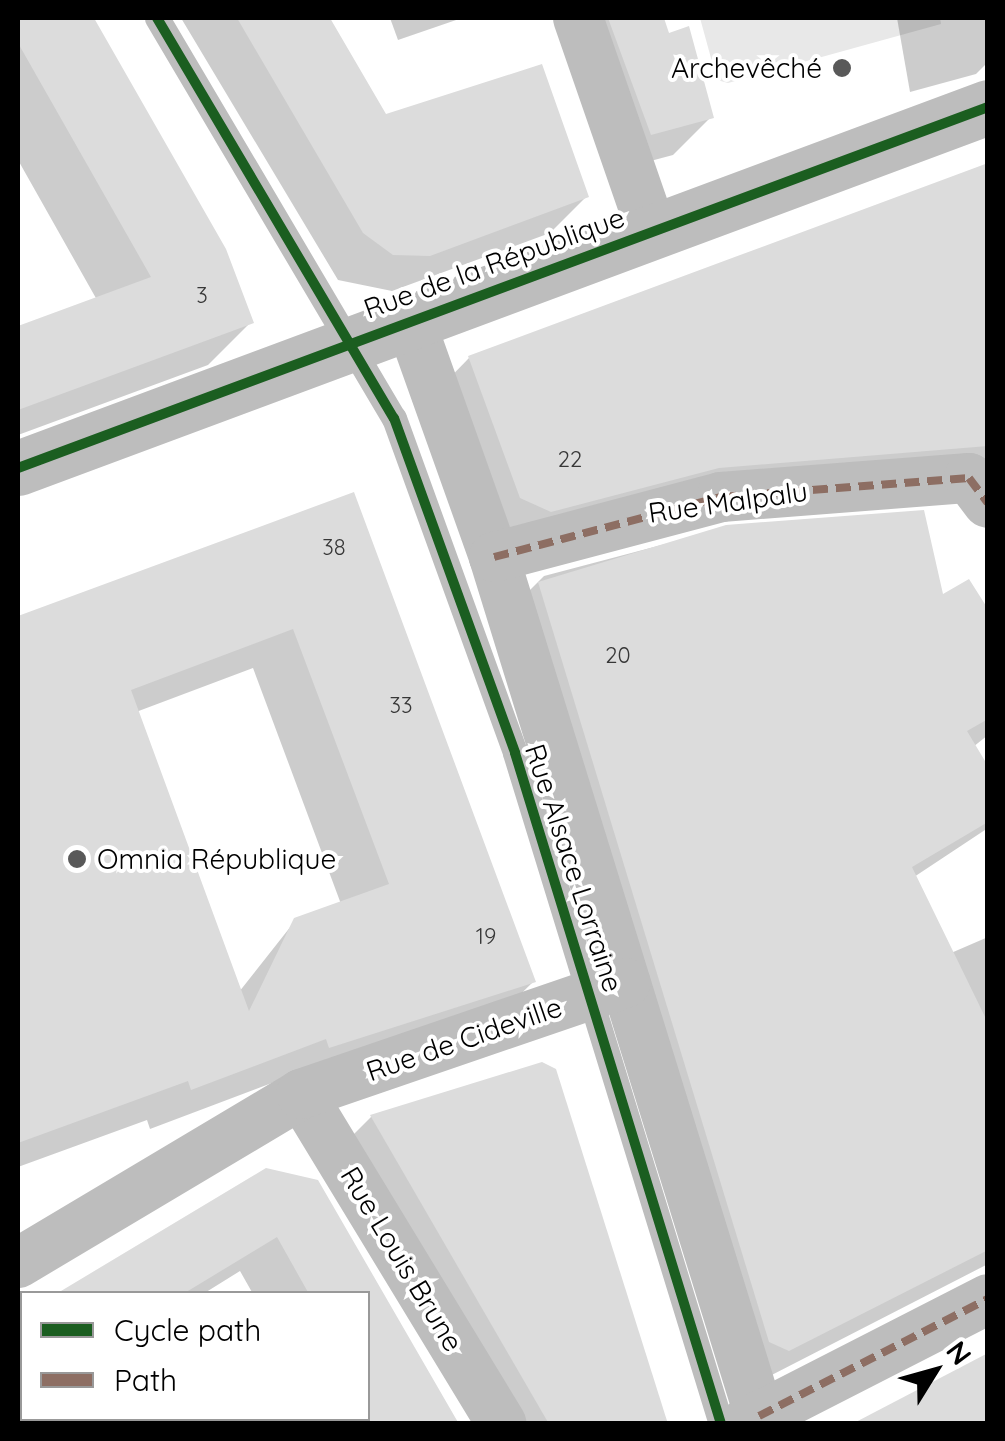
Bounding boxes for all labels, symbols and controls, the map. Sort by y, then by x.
place label: Archevêché [671,51,822,85]
marker: Archevêché [831,57,853,79]
street label: Rue de la République [359,200,629,326]
house number: 3 [196,283,208,309]
house number: 22 [558,447,582,473]
street label: Rue Malpalu [646,474,810,530]
house number: 38 [322,535,346,561]
house number: 20 [605,643,631,669]
house number: 33 [389,693,413,719]
street label: Rue Alsace Lorraine [518,740,630,996]
place label: Omnia République [97,842,336,876]
marker: Omnia République [66,848,88,870]
house number: 19 [476,924,496,950]
street label: Rue de Cideville [362,990,566,1088]
street label: Rue Louis Brune [334,1161,470,1357]
legend [20,1291,370,1421]
text: Cycle path [114,1311,261,1349]
north arrow [885,1321,985,1421]
text: N [939,1334,980,1371]
text: Path [114,1361,177,1399]

